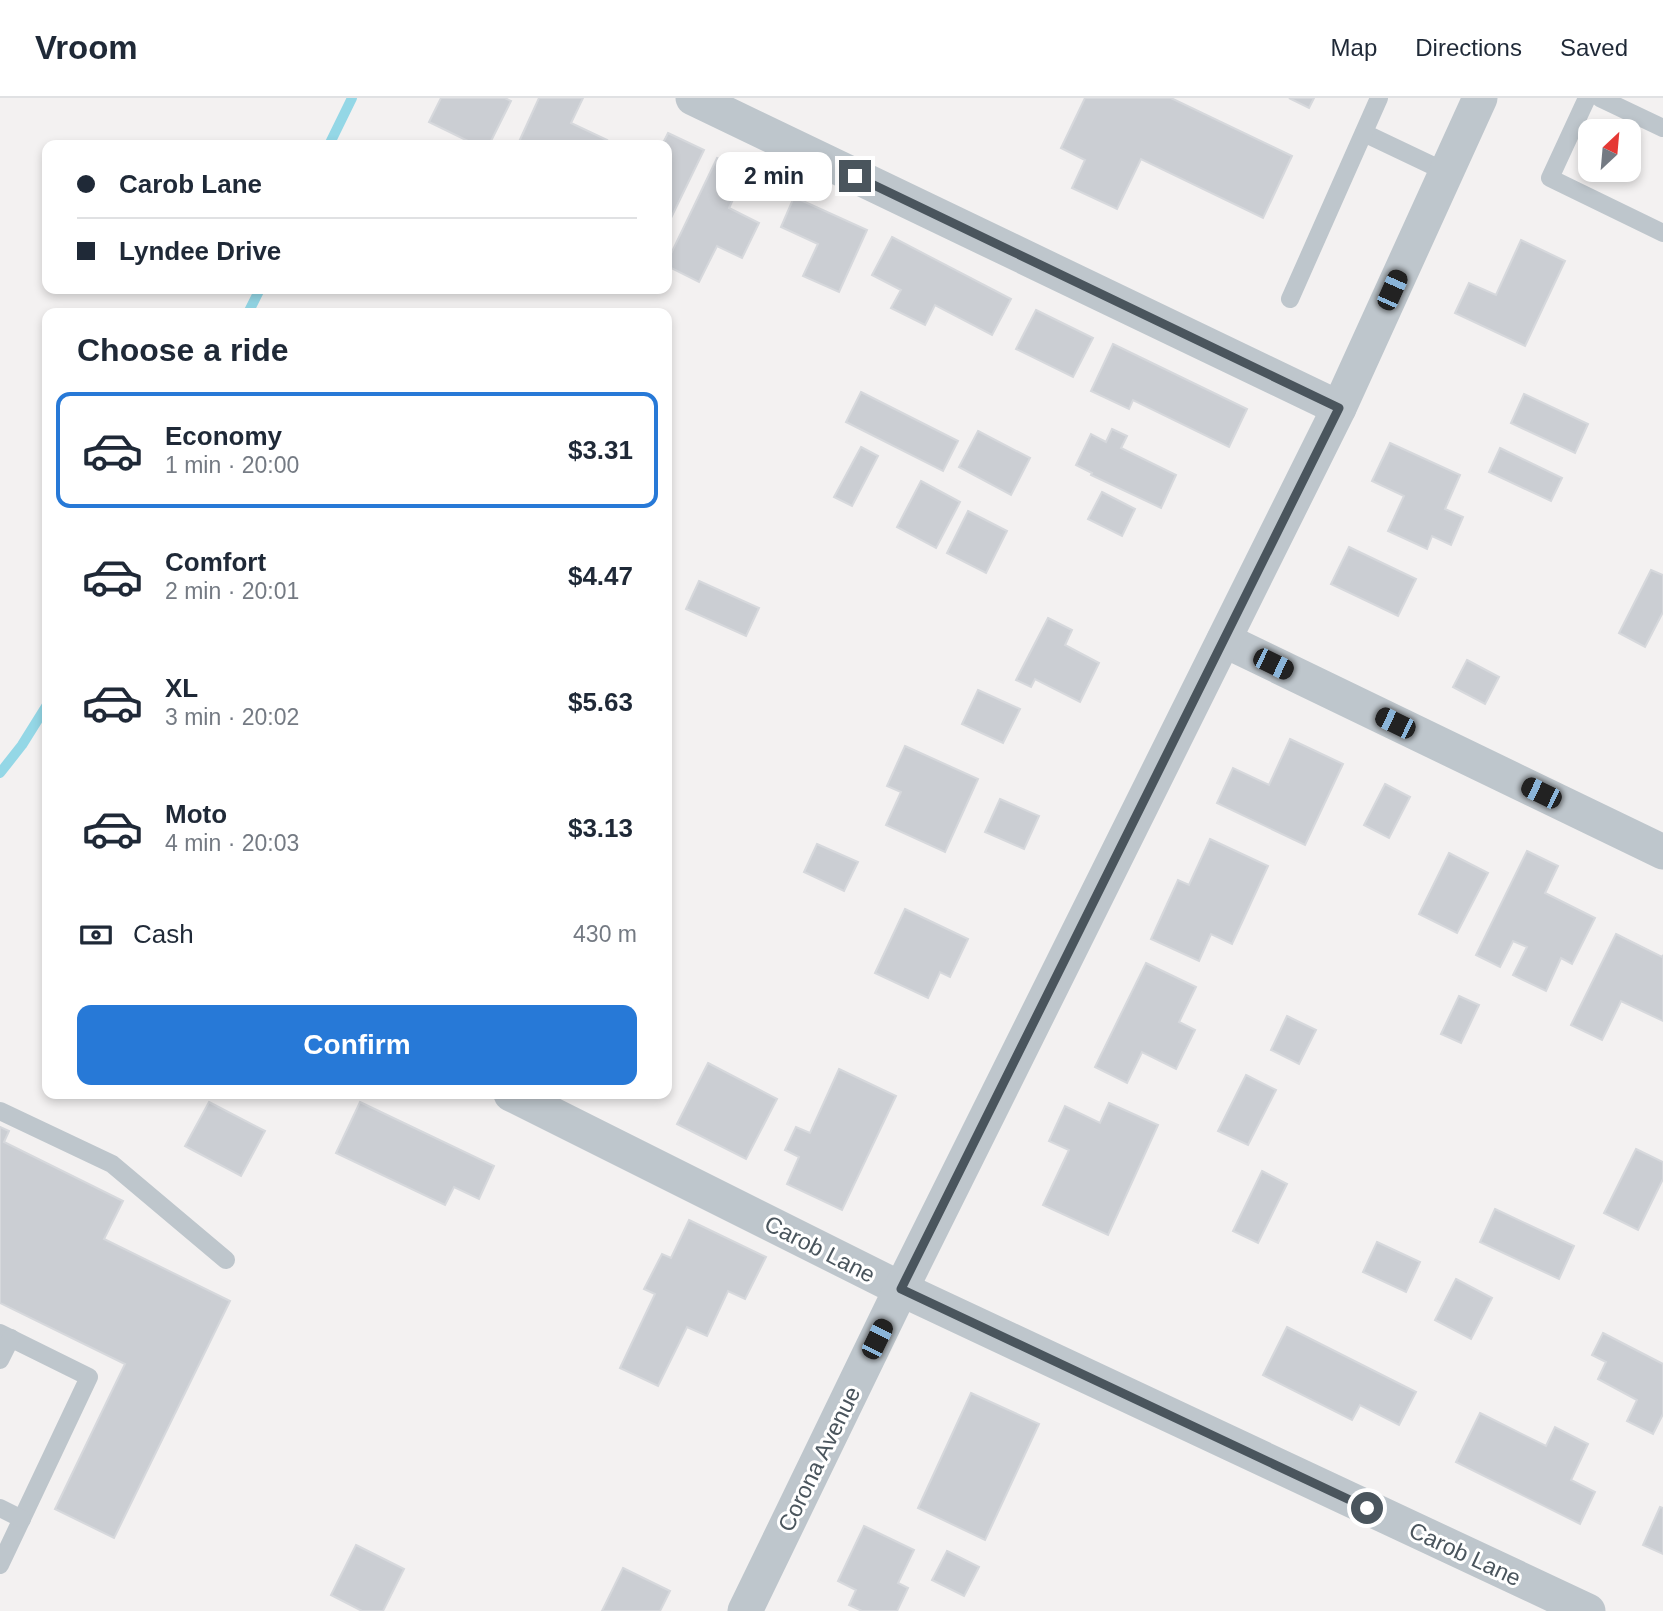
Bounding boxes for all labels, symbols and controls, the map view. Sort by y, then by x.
text: Vroom [35,29,138,66]
text: Map [1331,34,1377,61]
text: Directions [1415,34,1522,61]
text: Saved [1560,34,1628,61]
north arrow [1578,119,1642,182]
map controls [1578,119,1641,182]
callout: 2 min [715,152,830,200]
route end [839,160,871,192]
text: 2 min [744,163,804,189]
text: Carob Lane [119,169,262,199]
text: Lyndee Drive [119,236,281,266]
car [1374,267,1411,313]
text: Choose a ride [77,332,289,368]
icon: car [81,419,144,482]
text: Economy [165,421,282,451]
text: $3.31 [568,435,633,465]
text: 1 min · 20:00 [165,452,299,478]
icon: car [81,545,144,608]
text: Comfort [165,547,266,577]
text: $4.47 [568,561,633,591]
text: 2 min · 20:01 [165,578,299,604]
car [1250,645,1297,683]
icon: car [81,671,144,734]
text: XL [165,673,198,703]
text: $5.63 [568,687,633,717]
text: 3 min · 20:02 [165,704,299,730]
car [1372,704,1419,742]
car [1518,774,1565,812]
icon: car [81,797,144,860]
text: Moto [165,799,227,829]
text: $3.13 [568,813,633,843]
text: 4 min · 20:03 [165,830,299,856]
icon: cash [77,916,115,954]
text: Cash [133,919,194,949]
text: 430 m [573,921,637,947]
button: Confirm [77,1005,637,1085]
street label: Carob Lane [761,1210,879,1288]
car [859,1316,896,1362]
street label: Corona Avenue [773,1382,865,1536]
route start [1351,1492,1383,1524]
street label: Carob Lane [1405,1517,1525,1591]

